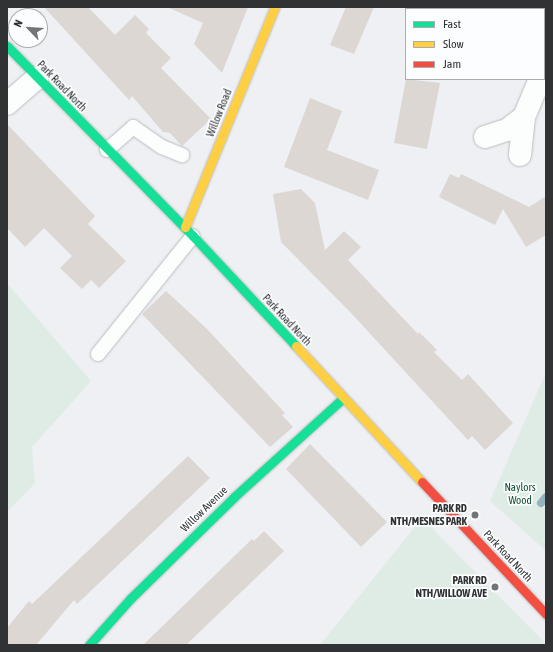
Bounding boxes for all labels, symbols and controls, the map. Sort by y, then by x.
north arrow [8,8,48,48]
legend [405,8,545,80]
text: Fast [443,17,461,31]
text: N [11,18,25,29]
text: Slow [443,37,464,51]
text: Jam [443,57,461,71]
street label: Park Road North [34,58,90,114]
street label: Willow Road [203,87,235,139]
street label: Park Road North [260,291,314,349]
park label: Naylors Wood [504,481,536,507]
street label: Willow Avenue [178,483,230,535]
place label: PARK RD NTH/MESNES PARK [390,502,467,528]
marker: PARK RD NTH/MESNES PARK [470,510,480,520]
street label: Park Road North [481,527,535,585]
place label: PARK RD NTH/WILLOW AVE [415,574,487,600]
marker: PARK RD NTH/WILLOW AVE [490,582,500,592]

